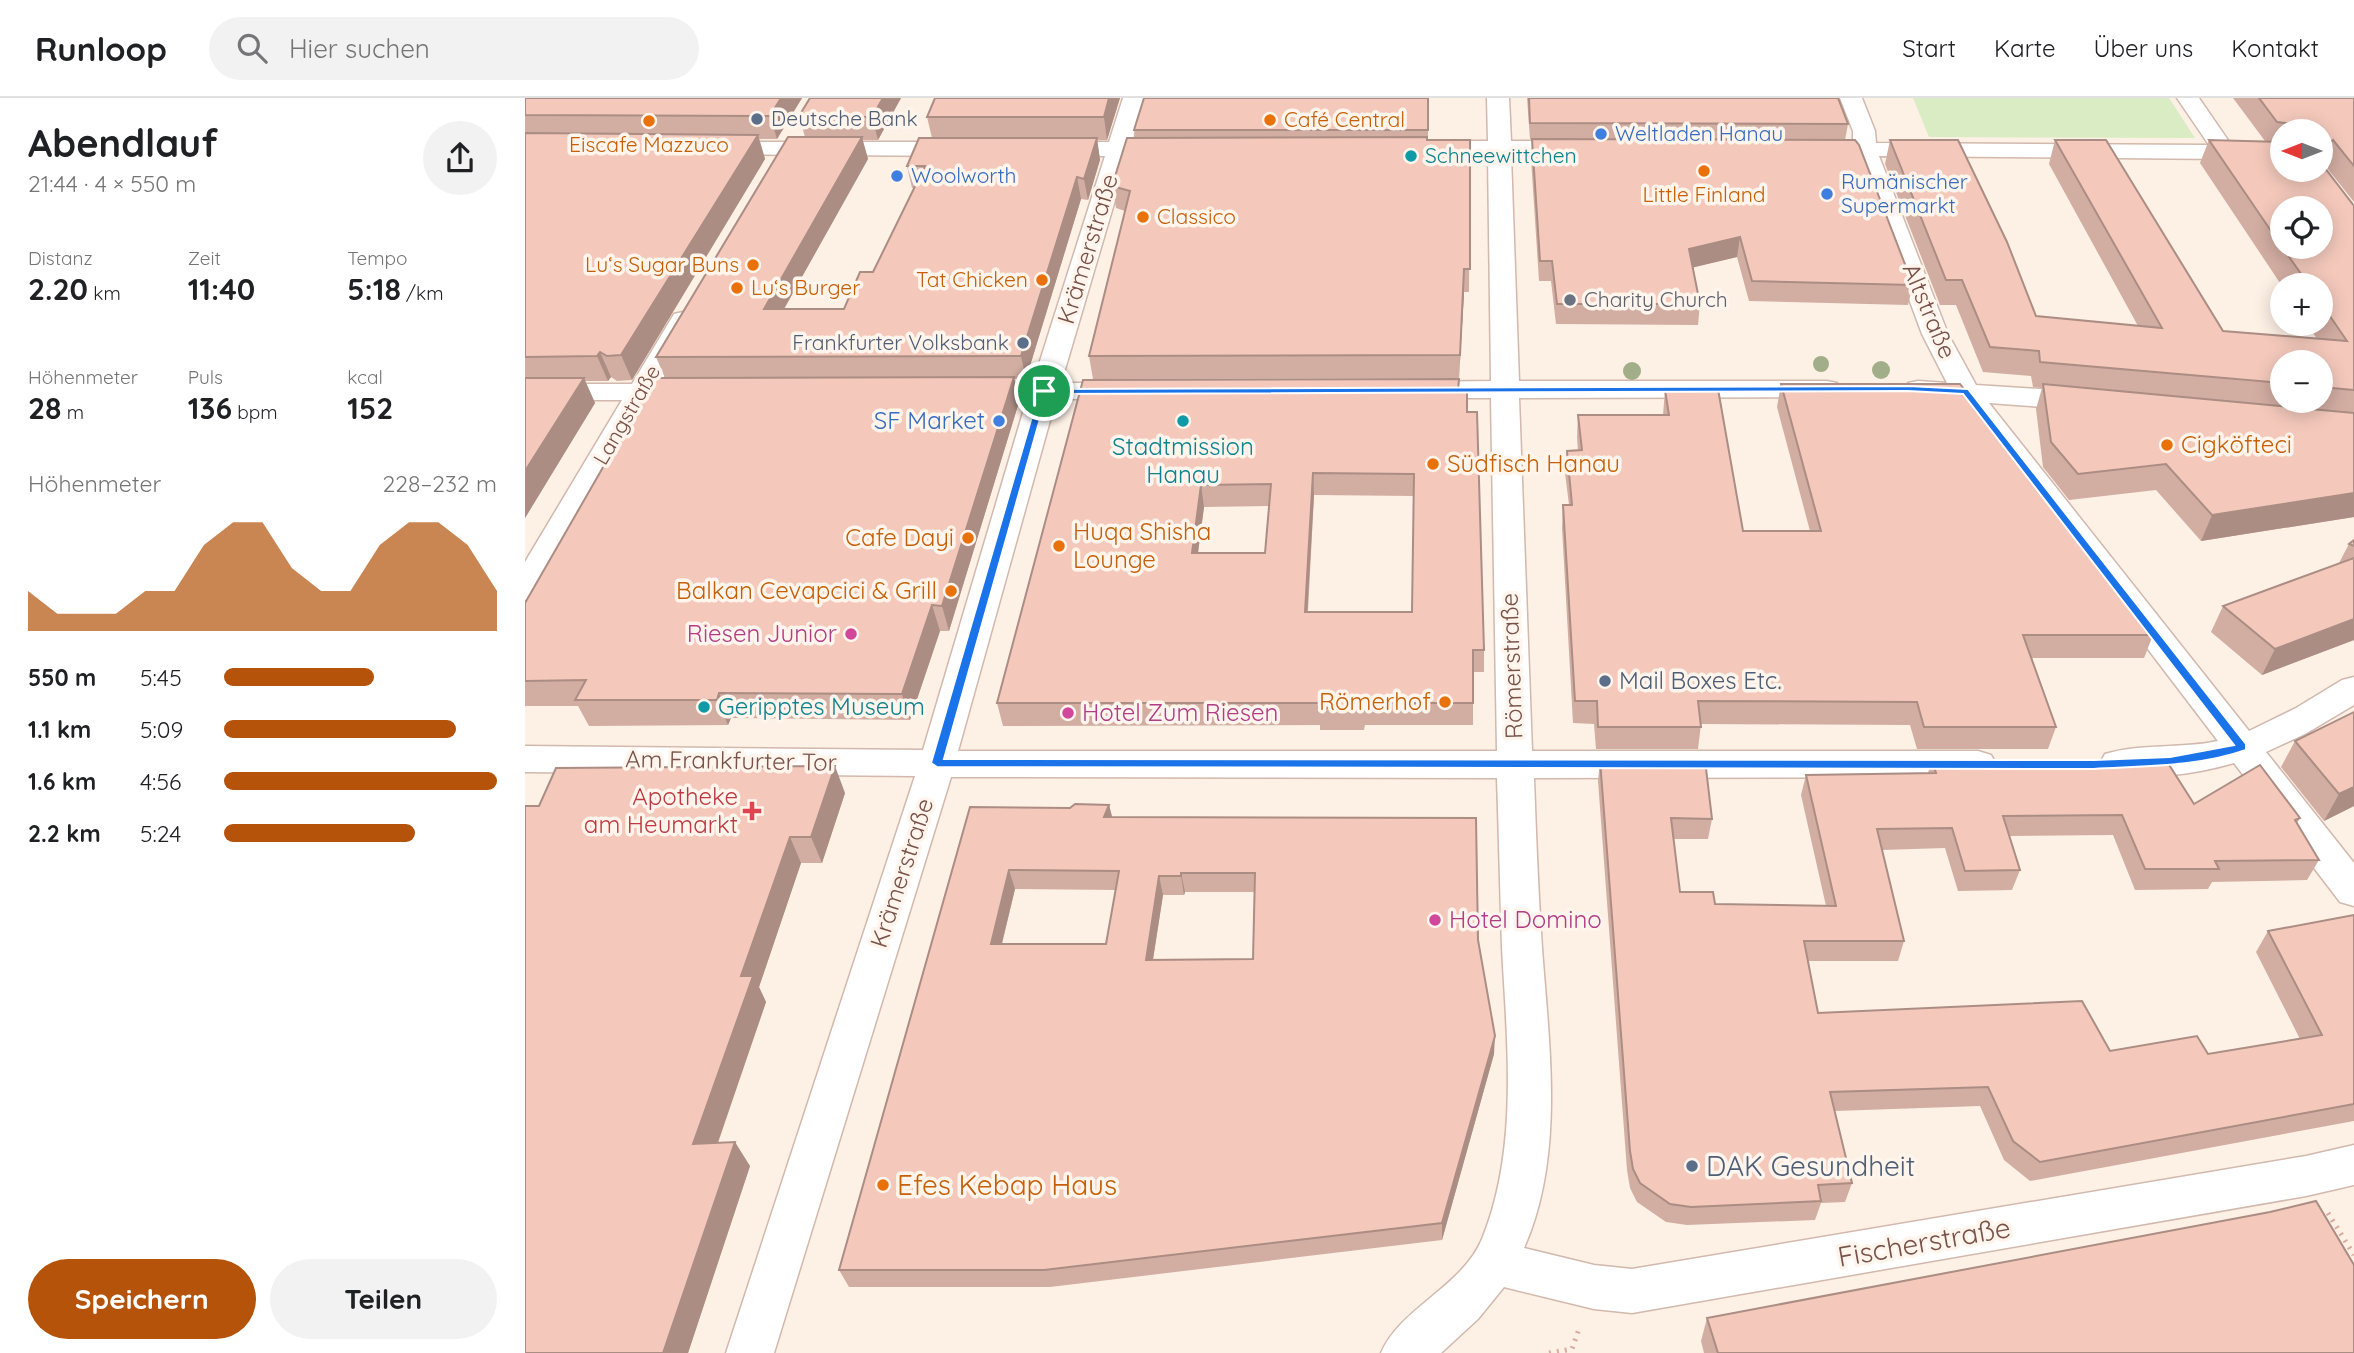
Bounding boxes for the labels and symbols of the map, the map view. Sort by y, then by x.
place label: Deutsche Bank [771,105,918,131]
place label: Café Central [1284,106,1405,132]
marker: Deutsche Bank [749,111,765,127]
marker: Café Central [1262,112,1278,128]
marker: Eiscafe Mazzuco [641,113,657,129]
north arrow [2270,119,2333,182]
place label: Weltladen Hanau [1615,120,1783,146]
marker: Weltladen Hanau [1593,126,1609,142]
place label: Eiscafe Mazzuco [569,131,729,157]
place label: Schneewittchen [1425,142,1577,168]
marker: Schneewittchen [1403,148,1419,164]
place label: Woolworth [911,162,1016,188]
marker: Little Finland [1696,163,1712,179]
marker: Woolworth [889,168,905,184]
place label: Rumänischer Supermarkt [1841,168,1968,218]
street label: Krämerstraße [1050,170,1124,327]
place label: Little Finland [1642,181,1766,207]
marker: Rumänischer Supermarkt [1819,186,1835,202]
place label: Classico [1157,203,1236,229]
marker: Classico [1135,209,1151,225]
place label: Lu‘s Sugar Buns [585,251,739,277]
marker: Lu‘s Sugar Buns [745,257,761,273]
street label: Altstraße [1896,258,1963,363]
place label: Tat Chicken [916,266,1028,292]
marker: Tat Chicken [1034,272,1050,288]
place label: Lu‘s Burger [751,274,860,300]
marker: Lu‘s Burger [729,280,745,296]
place label: Charity Church [1584,286,1728,312]
marker: Charity Church [1562,292,1578,308]
place label: Frankfurter Volksbank [792,329,1009,355]
marker: Frankfurter Volksbank [1015,335,1031,351]
street label: Langstraße [587,360,665,469]
pin [1014,361,1074,421]
place label: SF Market [874,405,985,435]
marker: SF Market [991,413,1007,429]
marker: Stadtmission Hanau [1175,413,1191,429]
place label: Cigköfteci [2181,429,2292,459]
place label: Stadtmission Hanau [1112,431,1254,489]
marker: Cigköfteci [2159,437,2175,453]
place label: Südfisch Hanau [1447,448,1620,478]
marker: Südfisch Hanau [1425,456,1441,472]
place label: Huqa Shisha Lounge [1073,516,1211,574]
place label: Cafe Dayi [845,522,954,552]
marker: Cafe Dayi [960,530,976,546]
marker: Huqa Shisha Lounge [1051,538,1067,554]
place label: Balkan Cevapcici & Grill [676,575,937,605]
marker: Balkan Cevapcici & Grill [943,583,959,599]
street label: Römerstraße [1493,592,1529,740]
place label: Riesen Junior [687,618,837,648]
marker: Riesen Junior [843,626,859,642]
place label: Mail Boxes Etc. [1619,665,1782,695]
marker: Mail Boxes Etc. [1597,673,1613,689]
place label: Römerhof [1319,686,1431,716]
place label: Geripptes Museum [718,691,925,721]
marker: Römerhof [1437,694,1453,710]
place label: Hotel Zum Riesen [1082,697,1278,727]
marker: Geripptes Museum [696,699,712,715]
marker: Hotel Zum Riesen [1060,705,1076,721]
street label: Am Frankfurter Tor [625,743,837,777]
place label: Apotheke am Heumarkt [584,781,738,839]
street label: Krämerstraße [863,794,939,951]
marker: Apotheke am Heumarkt [744,803,760,819]
place label: Hotel Domino [1449,904,1602,934]
marker: Hotel Domino [1427,912,1443,928]
place label: DAK Gesundheit [1706,1148,1915,1183]
marker: DAK Gesundheit [1684,1158,1700,1174]
place label: Efes Kebap Haus [897,1167,1117,1202]
marker: Efes Kebap Haus [875,1177,891,1193]
street label: Fischerstraße [1835,1209,2013,1274]

